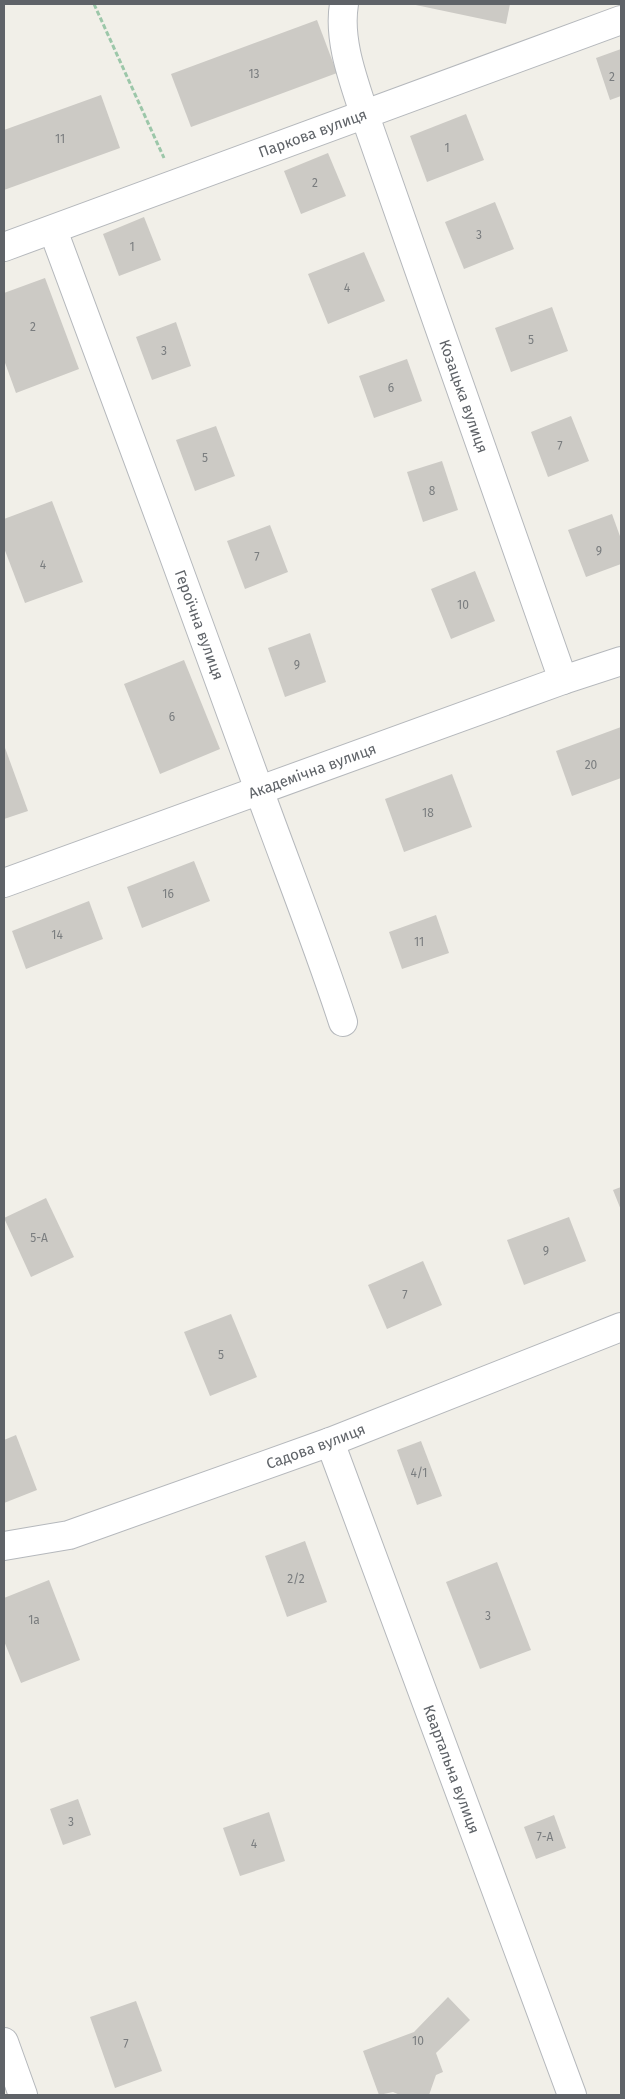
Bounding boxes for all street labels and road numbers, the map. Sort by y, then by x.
street label: Паркова вулиця [256,105,370,162]
street label: Козацька вулиця [435,337,492,455]
street label: Героїчна вулиця [171,567,227,682]
street label: Академічна вулиця [246,740,379,802]
street label: Садова вулиця [264,1420,368,1473]
street label: Квартальна вулиця [419,1702,483,1836]

